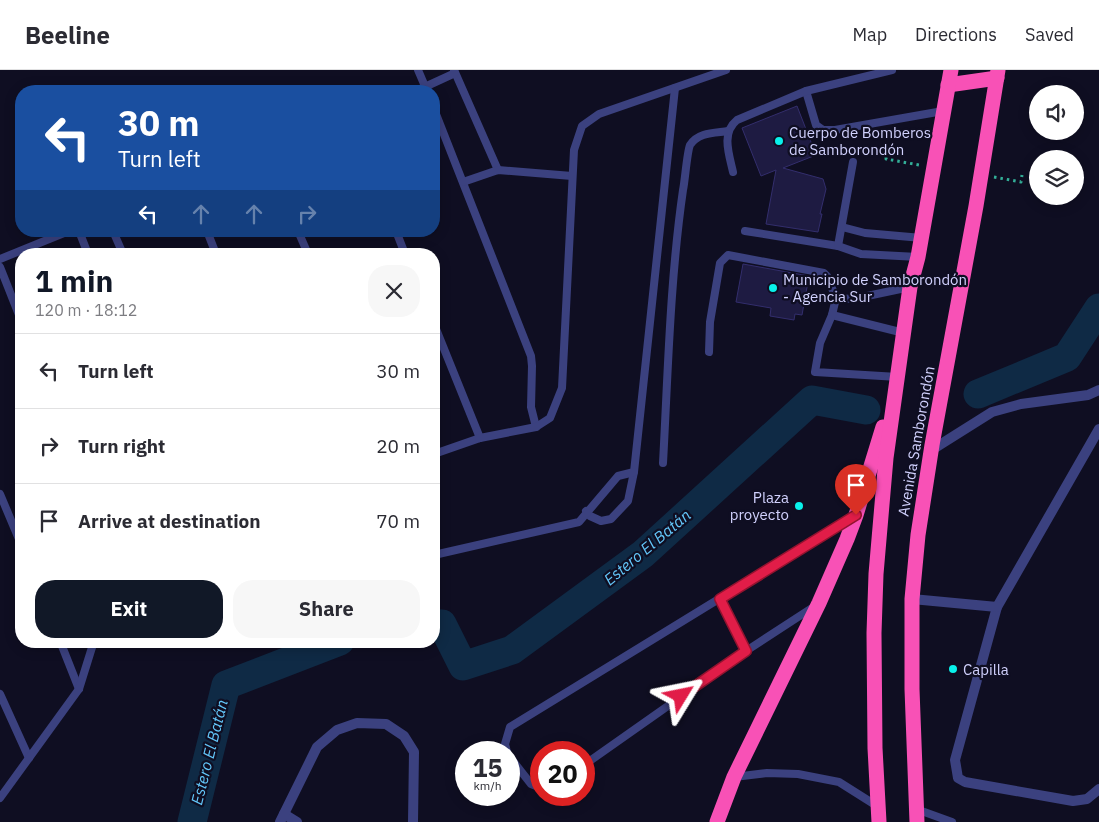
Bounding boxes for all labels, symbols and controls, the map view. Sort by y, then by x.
text: Beeline [25,19,110,51]
text: Map [852,23,887,46]
text: Directions [915,23,997,46]
text: Saved [1025,23,1074,46]
map controls [1029,85,1084,205]
button: sound [1029,85,1084,140]
text: 30 m [118,100,200,146]
icon: left [35,105,100,170]
place label: Cuerpo de Bomberos de Samborondón [789,123,931,159]
marker: Cuerpo de Bomberos de Samborondón [773,135,785,147]
text: Turn left [118,144,201,173]
button: layers [1029,150,1084,205]
icon: left [134,200,162,228]
icon: ahead [187,200,215,228]
icon: ahead [240,200,268,228]
icon: right [293,200,321,228]
text: 1 min [35,261,113,300]
button: close [368,265,420,317]
place label: Municipio de Samborondón - Agencia Sur [783,270,967,306]
marker: Municipio de Samborondón - Agencia Sur [767,282,779,294]
text: 120 m · 18:12 [35,300,137,320]
icon: left [35,357,63,385]
text: Turn left [78,359,154,383]
text: 30 m [376,359,420,383]
street label: Avenida Samborondón [893,364,939,518]
icon: right [35,432,63,460]
text: Turn right [78,434,165,458]
text: 20 m [376,434,420,458]
pin [835,464,877,515]
icon: arrive [842,471,870,499]
place label: Plaza proyecto [730,488,789,524]
marker: Plaza proyecto [793,500,805,512]
water label: Estero El Batán [599,505,695,589]
icon: arrive [35,507,63,535]
text: Arrive at destination [78,509,261,533]
text: 70 m [376,509,420,533]
button: Exit [35,580,223,638]
button: Share [233,580,420,638]
place label: Capilla [963,660,1009,679]
marker: Capilla [947,663,959,675]
position arrow [654,669,706,721]
water label: Estero El Batán [186,697,232,807]
speed limit sign: 20 [530,741,595,806]
text: 15 [472,751,503,784]
text: km/h [473,778,502,793]

